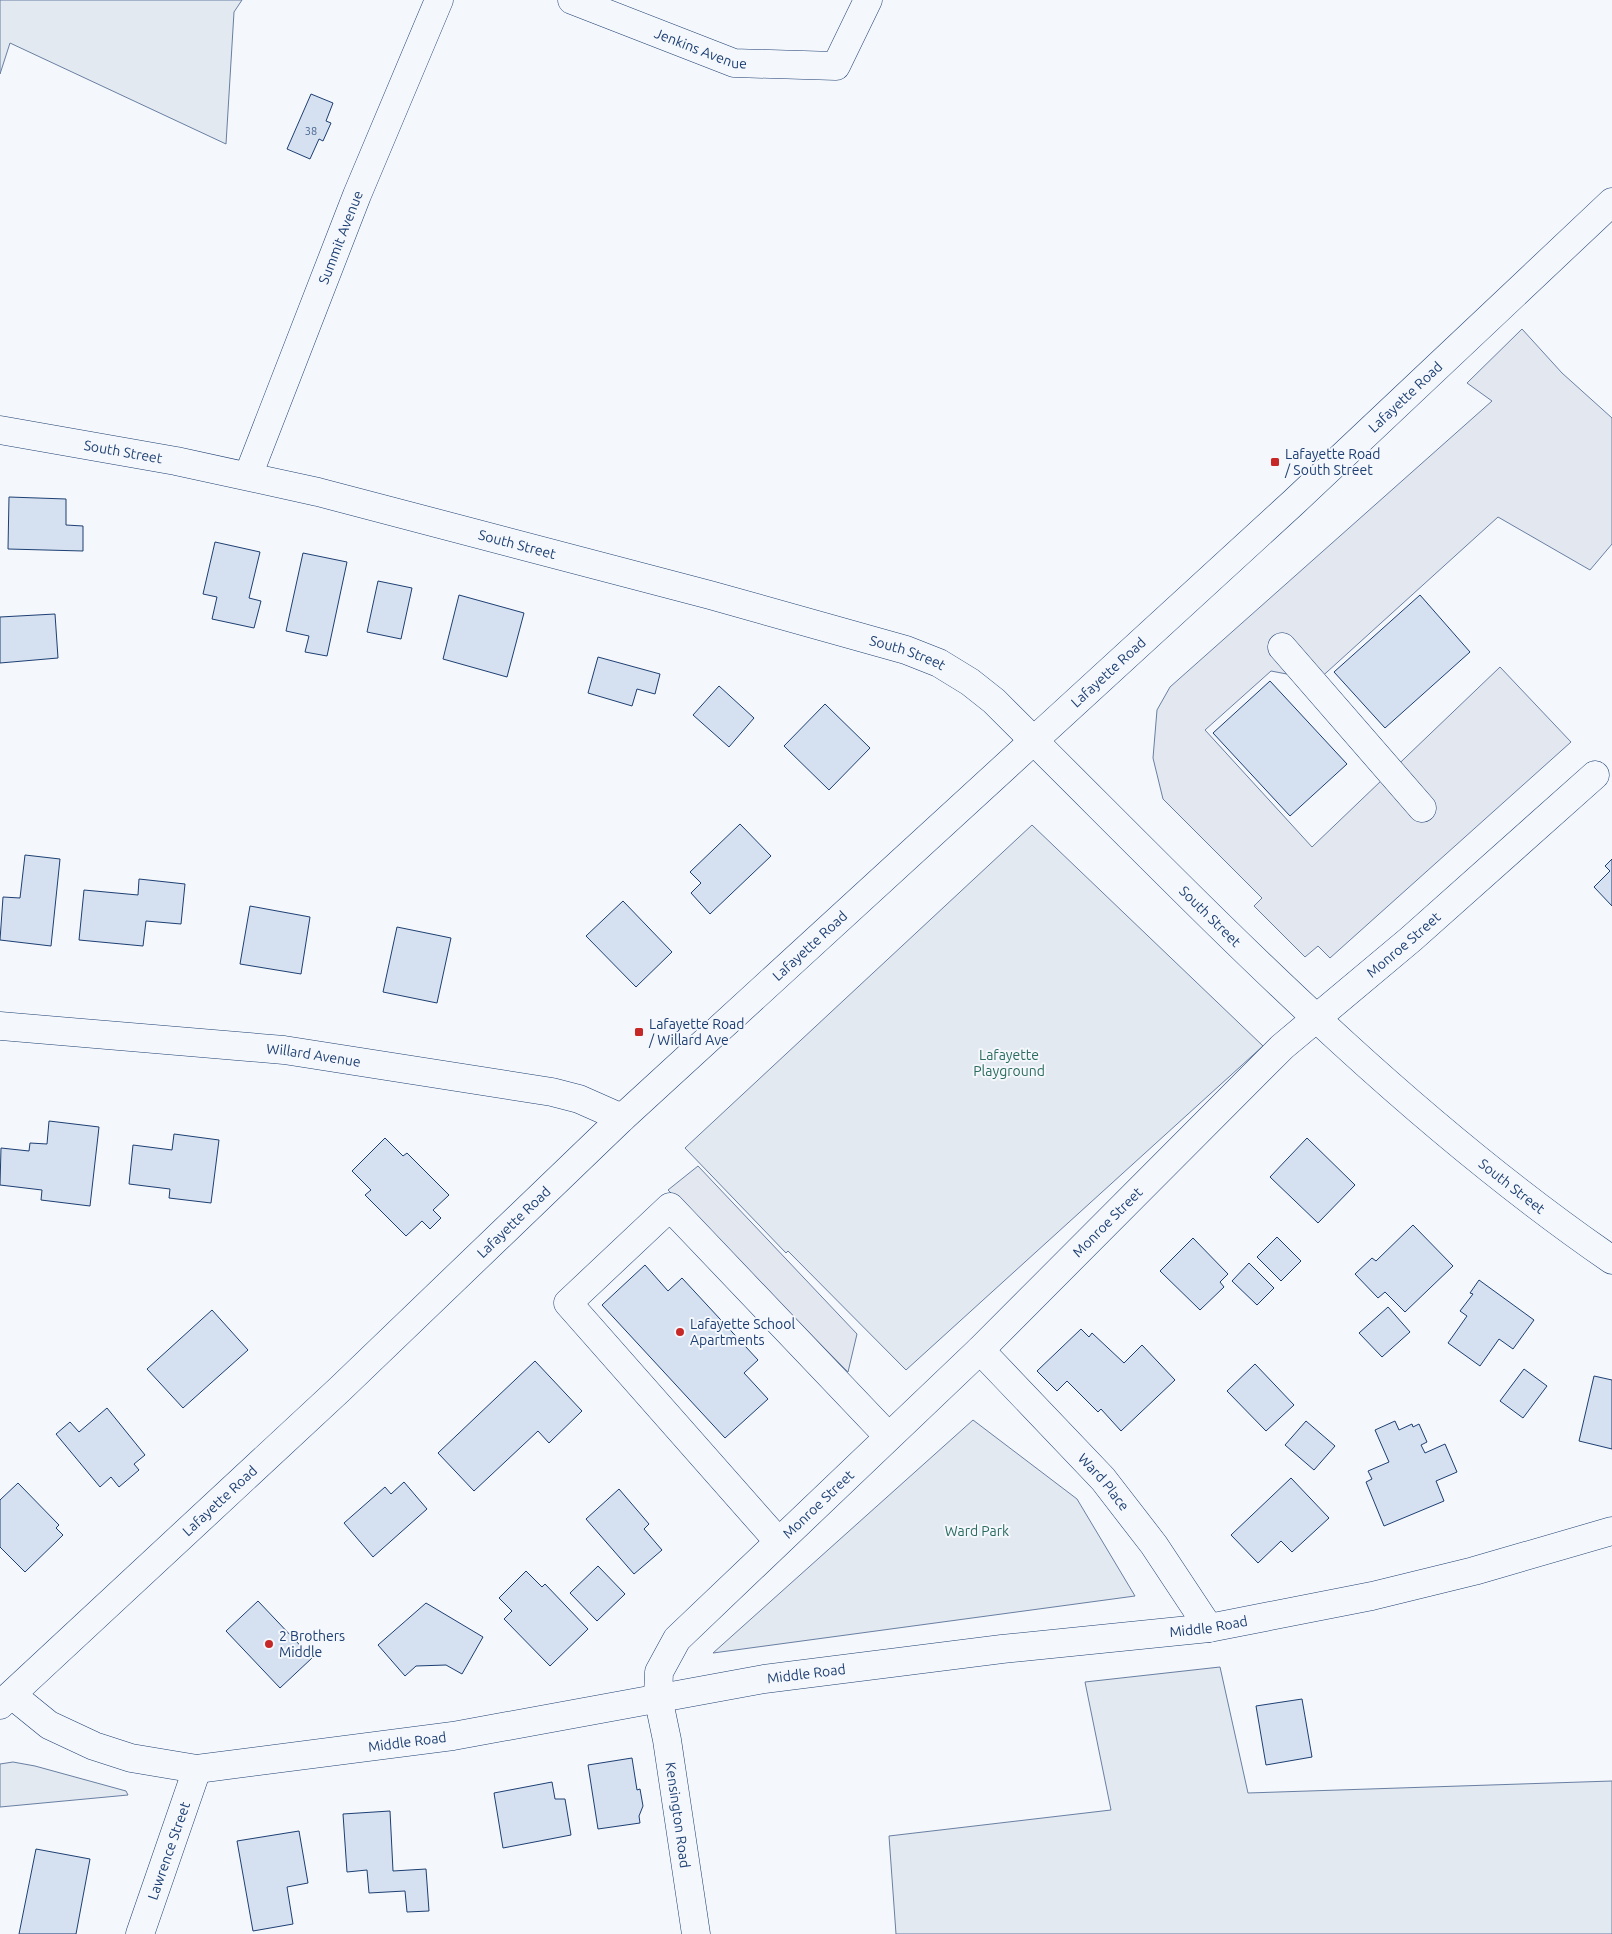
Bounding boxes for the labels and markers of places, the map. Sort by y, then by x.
place label: Lafayette Road / South Street [1284,446,1380,478]
marker: Lafayette Road / South Street [1269,456,1281,468]
place label: Lafayette Road / Willard Ave [648,1016,744,1048]
marker: Lafayette Road / Willard Ave [633,1026,645,1038]
place label: Lafayette School Apartments [690,1316,795,1348]
marker: Lafayette School Apartments [674,1326,686,1338]
place label: 2 Brothers Middle [279,1628,345,1660]
marker: 2 Brothers Middle [263,1638,275,1650]

